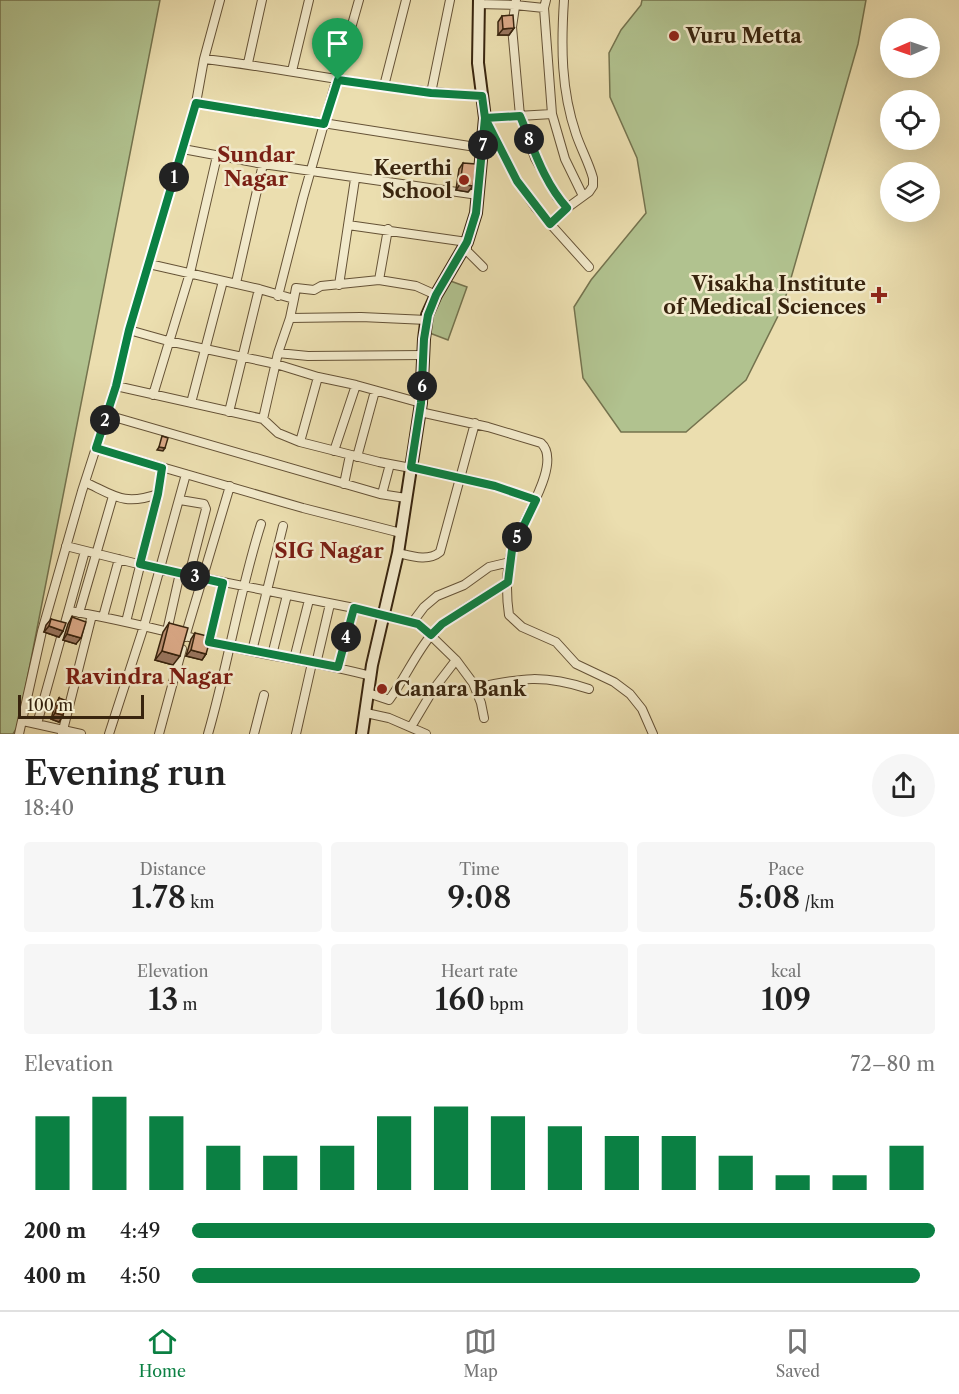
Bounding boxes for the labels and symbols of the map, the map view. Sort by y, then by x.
pin [312,18,363,80]
north arrow [880,18,940,78]
place label: Vuru Metta [685,24,802,48]
marker: Vuru Metta [667,29,681,43]
pin: 8 [514,124,544,154]
pin: 7 [468,130,498,160]
district label: Sundar Nagar [217,142,296,191]
place label: Keerthi School [374,156,452,203]
pin: 1 [159,162,189,192]
marker: Keerthi School [457,173,471,187]
place label: Visakha Institute of Medical Sciences [663,272,866,319]
marker: Visakha Institute of Medical Sciences [870,286,888,304]
pin: 6 [407,371,437,401]
pin: 2 [90,405,120,435]
pin: 5 [502,522,532,552]
district label: SIG Nagar [274,538,384,563]
pin: 3 [180,561,210,591]
pin: 4 [331,622,361,652]
district label: Ravindra Nagar [65,664,234,689]
place label: Canara Bank [394,677,527,701]
marker: Canara Bank [375,682,389,696]
scale bar [18,692,144,720]

